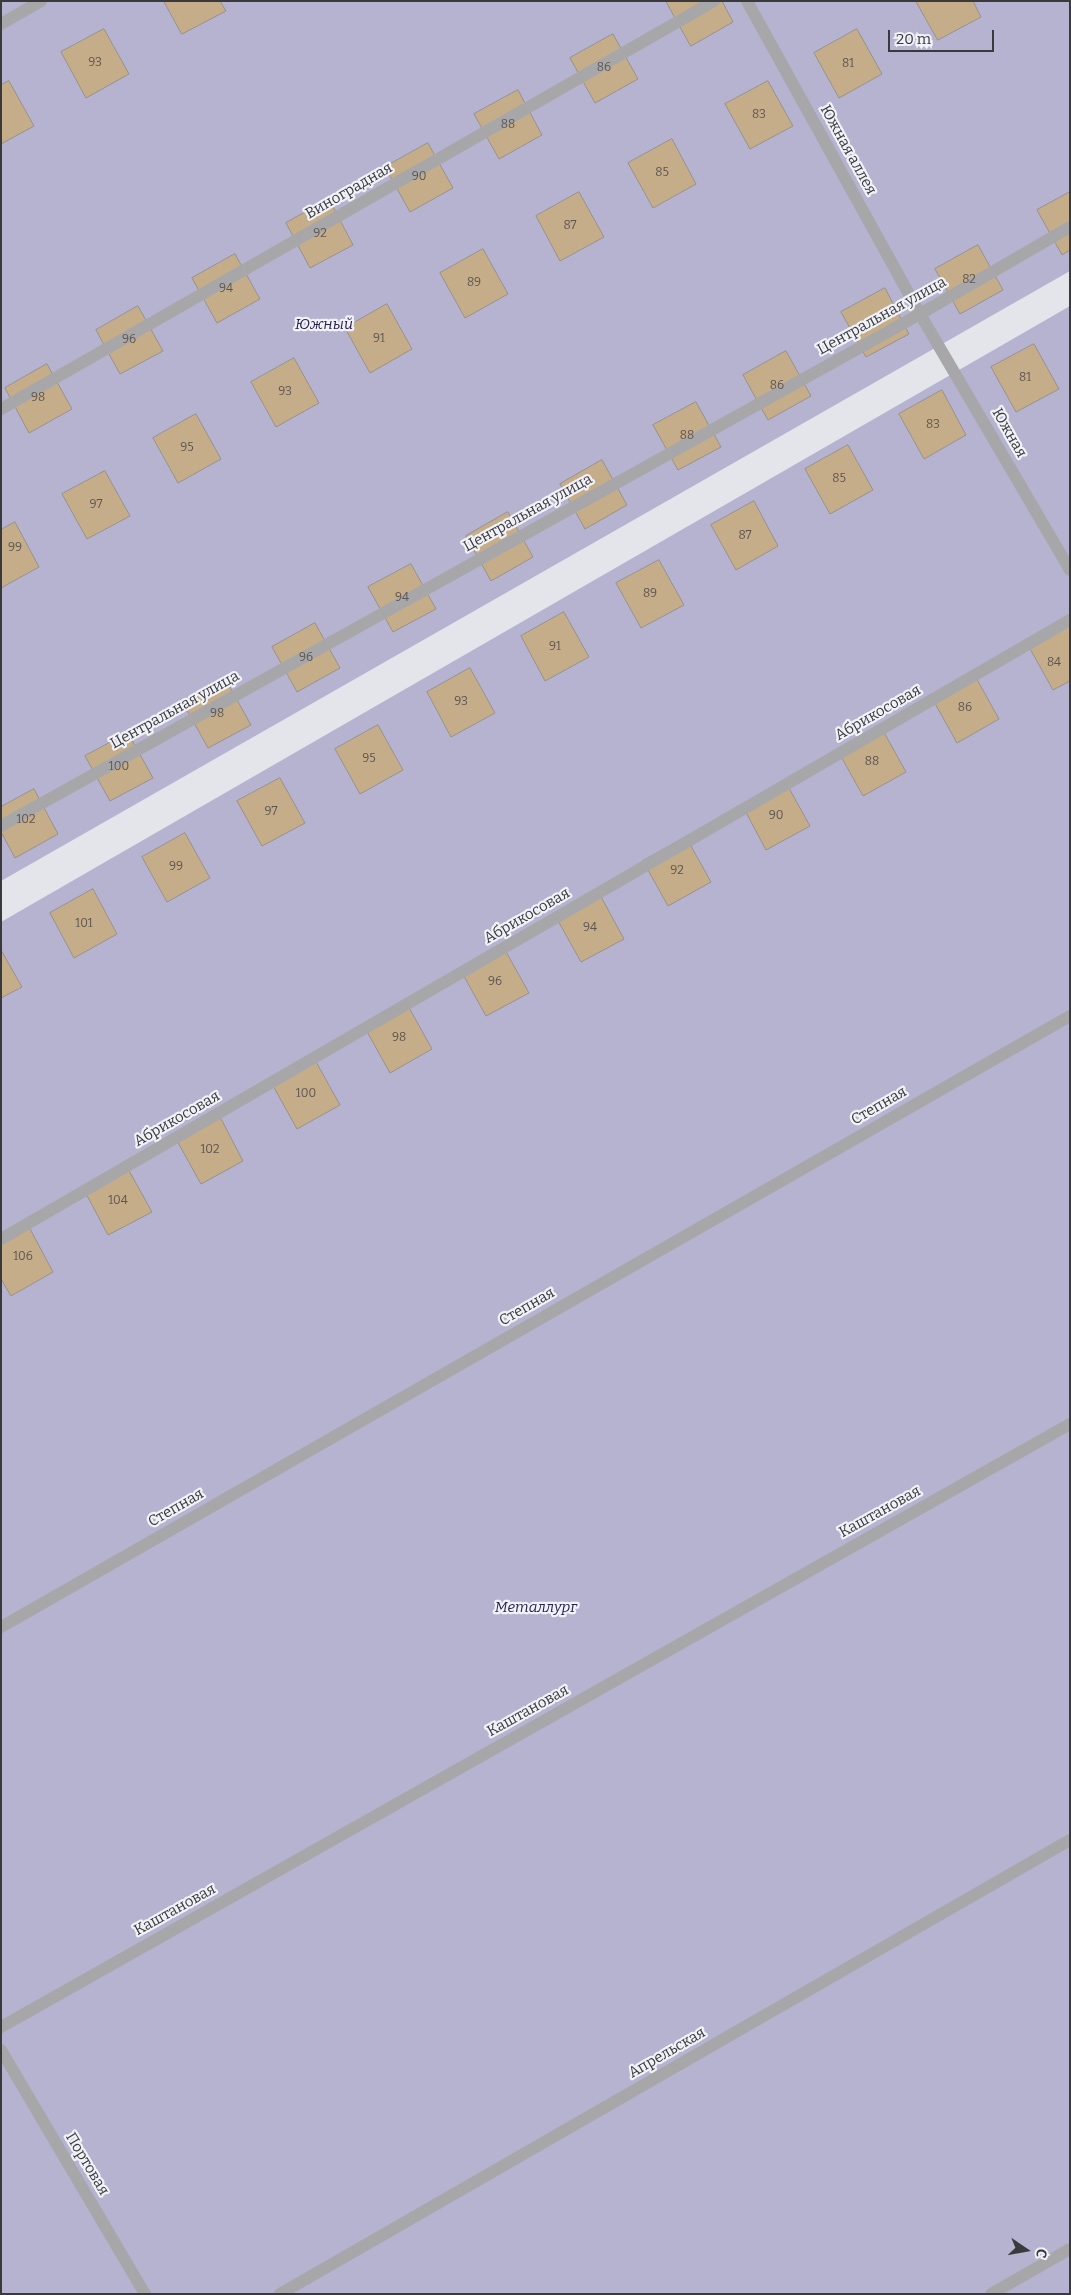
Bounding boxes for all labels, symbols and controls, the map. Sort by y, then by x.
scale bar [891,20,997,52]
text: 20 m [896,30,931,48]
house number: 93 [88,56,102,70]
house number: 81 [842,57,854,71]
house number: 86 [597,61,611,75]
street label: Южная аллея [816,102,880,198]
house number: 83 [752,108,766,122]
house number: 88 [501,118,515,132]
street label: Виноградная [302,159,396,223]
house number: 85 [655,166,669,180]
house number: 90 [412,170,426,184]
house number: 87 [563,219,577,233]
house number: 92 [313,227,327,241]
street label: Центральная улица [814,273,950,359]
house number: 82 [962,273,976,287]
house number: 89 [467,276,481,290]
house number: 94 [219,282,233,296]
park label: Южный [295,316,353,334]
house number: 91 [373,332,385,346]
house number: 96 [122,333,136,347]
house number: 81 [1019,371,1031,385]
house number: 86 [770,379,784,393]
house number: 93 [278,385,292,399]
house number: 98 [31,391,45,405]
street label: Южная [988,405,1030,461]
house number: 83 [926,418,940,432]
house number: 88 [680,429,694,443]
house number: 95 [180,441,194,455]
street label: Центральная улица [460,470,596,556]
house number: 85 [832,472,846,486]
house number: 97 [90,498,102,512]
house number: 87 [738,529,752,543]
house number: 99 [8,541,22,555]
house number: 89 [643,587,657,601]
house number: 94 [395,591,409,605]
house number: 91 [549,640,561,654]
house number: 96 [299,651,313,665]
house number: 84 [1047,656,1061,670]
street label: Центральная улица [107,667,243,753]
street label: Абрикосовая [832,681,924,745]
house number: 93 [454,695,468,709]
house number: 86 [958,701,972,715]
house number: 98 [210,707,224,721]
house number: 95 [362,752,376,766]
house number: 88 [865,755,879,769]
house number: 100 [109,760,129,774]
house number: 97 [265,805,277,819]
house number: 90 [769,809,783,823]
house number: 102 [16,813,36,827]
house number: 99 [169,860,183,874]
house number: 92 [670,864,684,878]
street label: Абрикосовая [481,884,573,948]
house number: 101 [75,917,93,931]
house number: 94 [583,921,597,935]
house number: 96 [488,975,502,989]
house number: 98 [392,1031,406,1045]
street label: Степная [848,1083,910,1129]
street label: Абрикосовая [131,1087,223,1151]
house number: 100 [296,1087,316,1101]
house number: 102 [200,1143,220,1157]
house number: 104 [108,1194,128,1208]
house number: 106 [13,1250,33,1264]
street label: Степная [496,1284,558,1330]
street label: Каштановая [836,1482,924,1542]
street label: Степная [145,1485,207,1531]
park label: Металлург [495,1599,577,1617]
street label: Каштановая [484,1681,572,1741]
street label: Каштановая [131,1880,219,1940]
street label: Апрельская [625,2024,709,2082]
street label: Портовая [61,2129,113,2199]
north arrow [1001,2225,1051,2275]
text: С [1032,2247,1050,2259]

